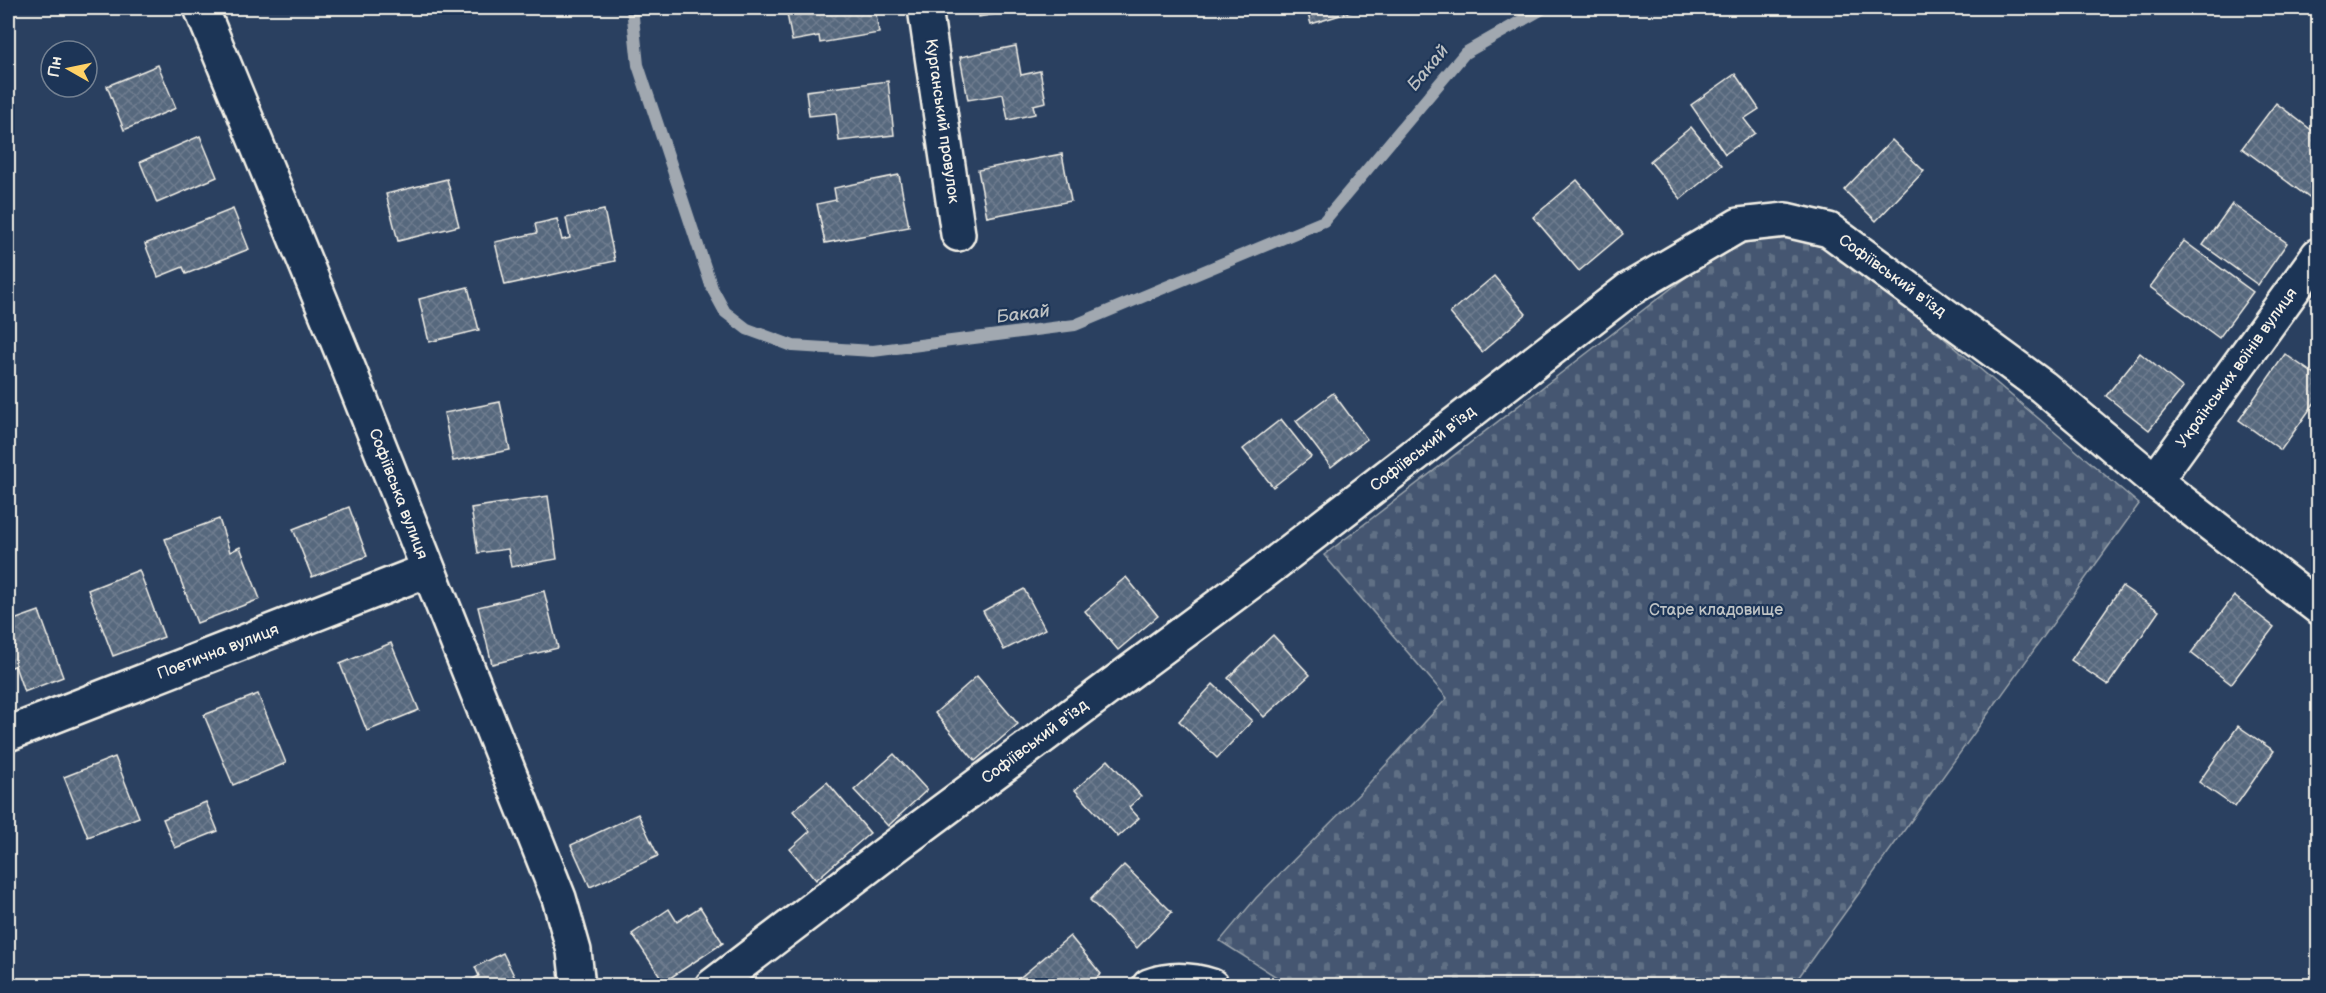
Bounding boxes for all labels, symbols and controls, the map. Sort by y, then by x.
street label: Курганський провулок [921,37,963,205]
north arrow [39,39,99,99]
water label: Бакай [1403,41,1453,95]
text: Пн [45,55,67,79]
street label: Софіївський в'їзд [1834,231,1950,322]
street label: Українських воїнів вулиця [2173,284,2302,452]
water label: Бакай [995,300,1051,328]
street label: Софіївський в'їзд [1367,402,1480,496]
street label: Софіївська вулиця [364,426,432,562]
park label: Старе кладовище [1649,601,1783,620]
street label: Поетична вулиця [154,620,282,684]
street label: Софіївський в'їзд [978,696,1092,788]

